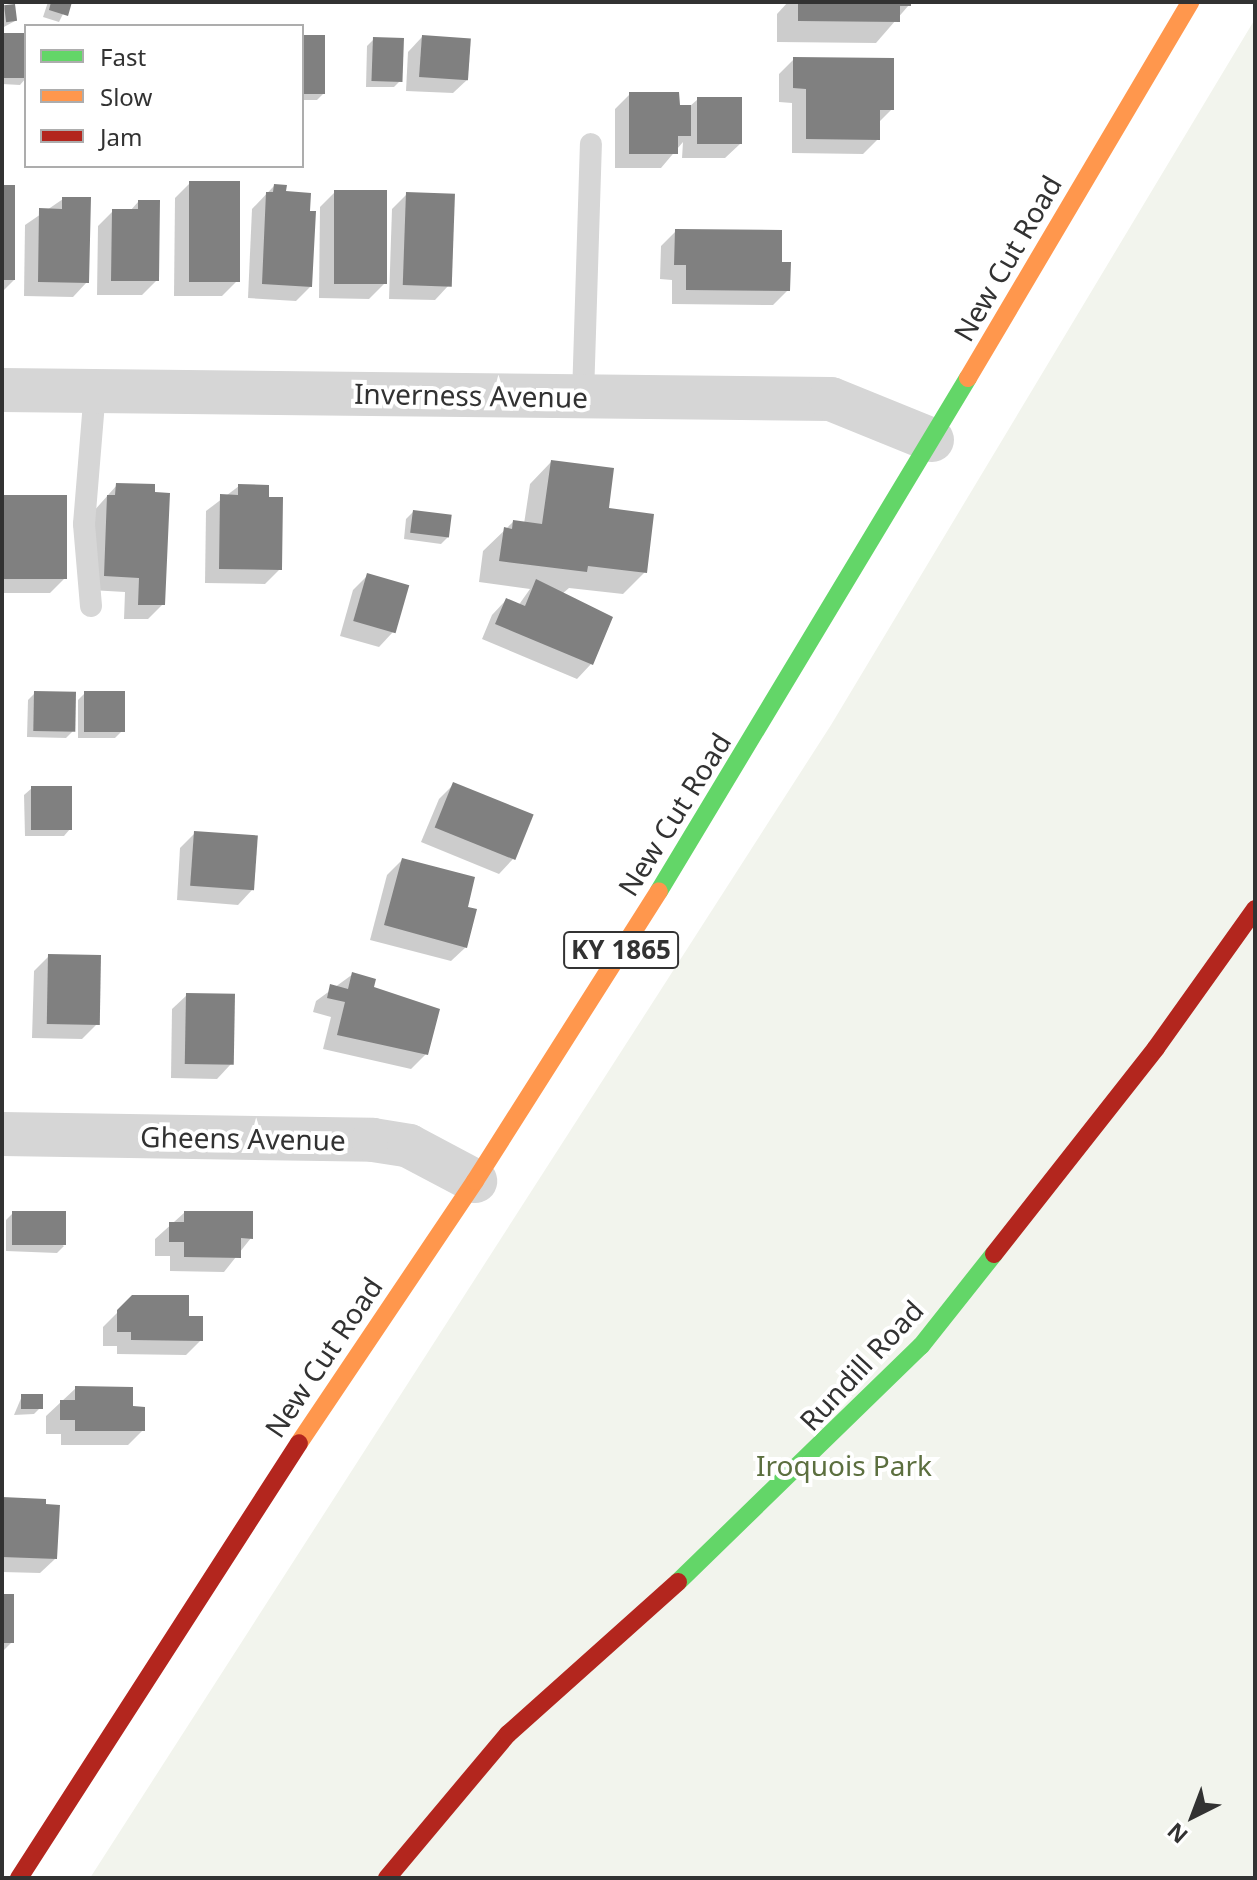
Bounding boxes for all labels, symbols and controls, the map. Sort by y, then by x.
legend [24,24,304,168]
text: Fast [100,40,146,73]
text: Slow [100,80,152,113]
text: Jam [100,120,142,153]
street label: New Cut Road [946,169,1068,347]
street label: Inverness Avenue [354,376,588,414]
street label: New Cut Road [611,726,737,902]
road number: KY 1865 [563,928,679,972]
street label: Gheens Avenue [140,1119,346,1157]
street label: New Cut Road [257,1271,389,1443]
street label: Rundill Road [792,1293,930,1437]
park label: Iroquois Park [756,1448,932,1482]
north arrow [1153,1776,1233,1856]
text: N [1160,1817,1194,1851]

